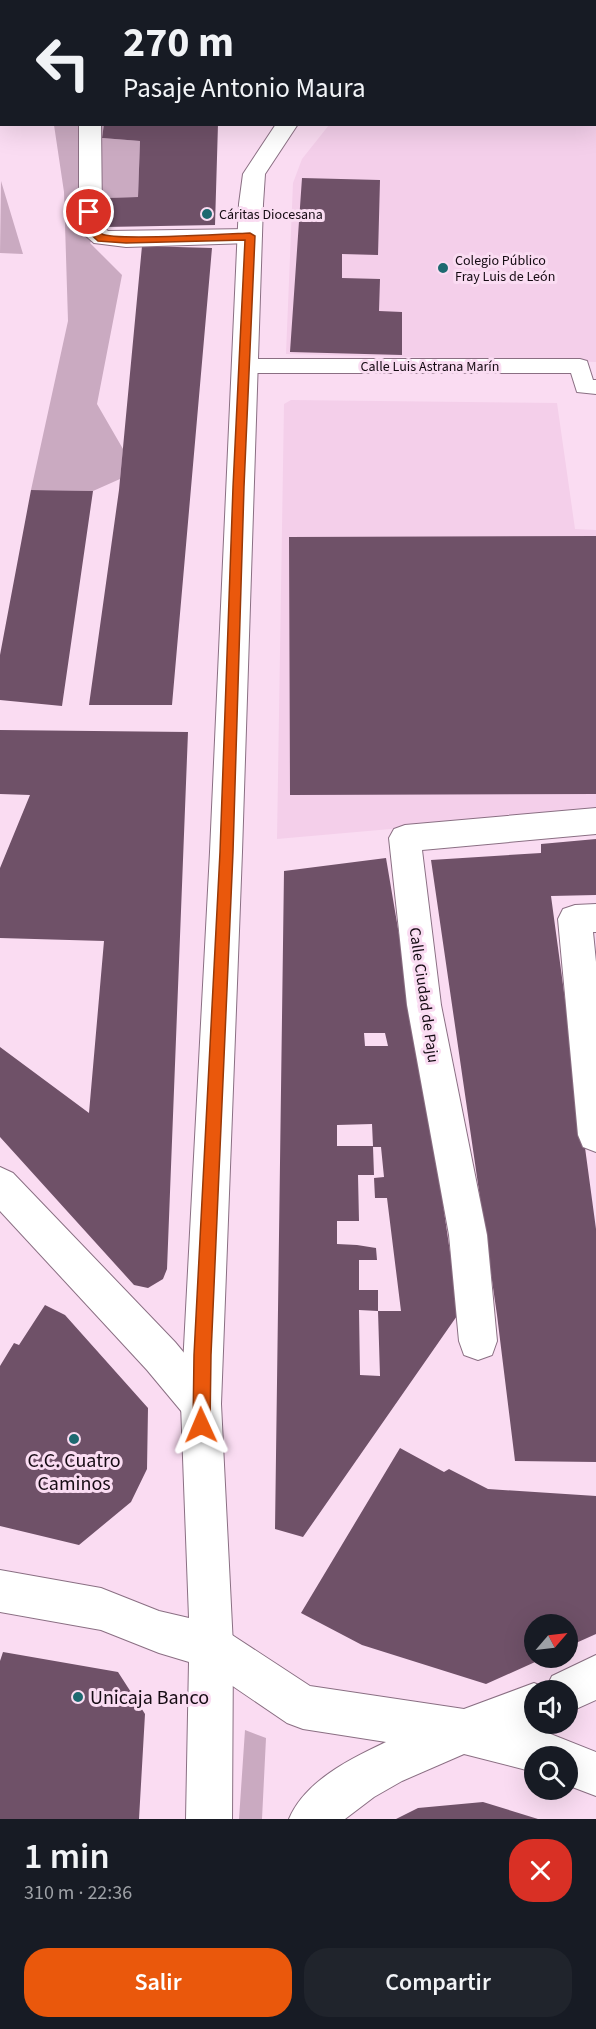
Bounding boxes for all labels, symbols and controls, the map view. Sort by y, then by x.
text: 270 m [123,13,234,73]
icon: left [24,24,102,102]
text: Pasaje Antonio Maura [123,69,366,108]
pin [63,186,114,237]
icon: arrive [72,195,105,228]
place label: Cáritas Diocesana [219,205,323,225]
marker: Cáritas Diocesana [200,207,214,221]
place label: Colegio Público Fray Luis de León [455,251,555,287]
marker: Colegio Público Fray Luis de León [436,261,450,275]
street label: Calle Luis Astrana Marín [361,357,499,377]
street label: Calle Ciudad de Paju [404,926,444,1064]
position arrow [169,1393,233,1457]
marker: C.C. Cuatro Caminos [67,1432,81,1446]
place label: C.C. Cuatro Caminos [27,1447,121,1498]
north arrow [524,1614,578,1668]
map controls [524,1614,578,1800]
button: sound [524,1680,578,1734]
place label: Unicaja Banco [90,1684,209,1712]
marker: Unicaja Banco [71,1690,85,1704]
button: search [524,1746,578,1800]
text: 1 min [24,1831,110,1882]
button: close [509,1839,572,1902]
text: 310 m · 22:36 [24,1879,132,1907]
button: Salir [24,1948,292,2017]
button: Compartir [304,1948,572,2017]

